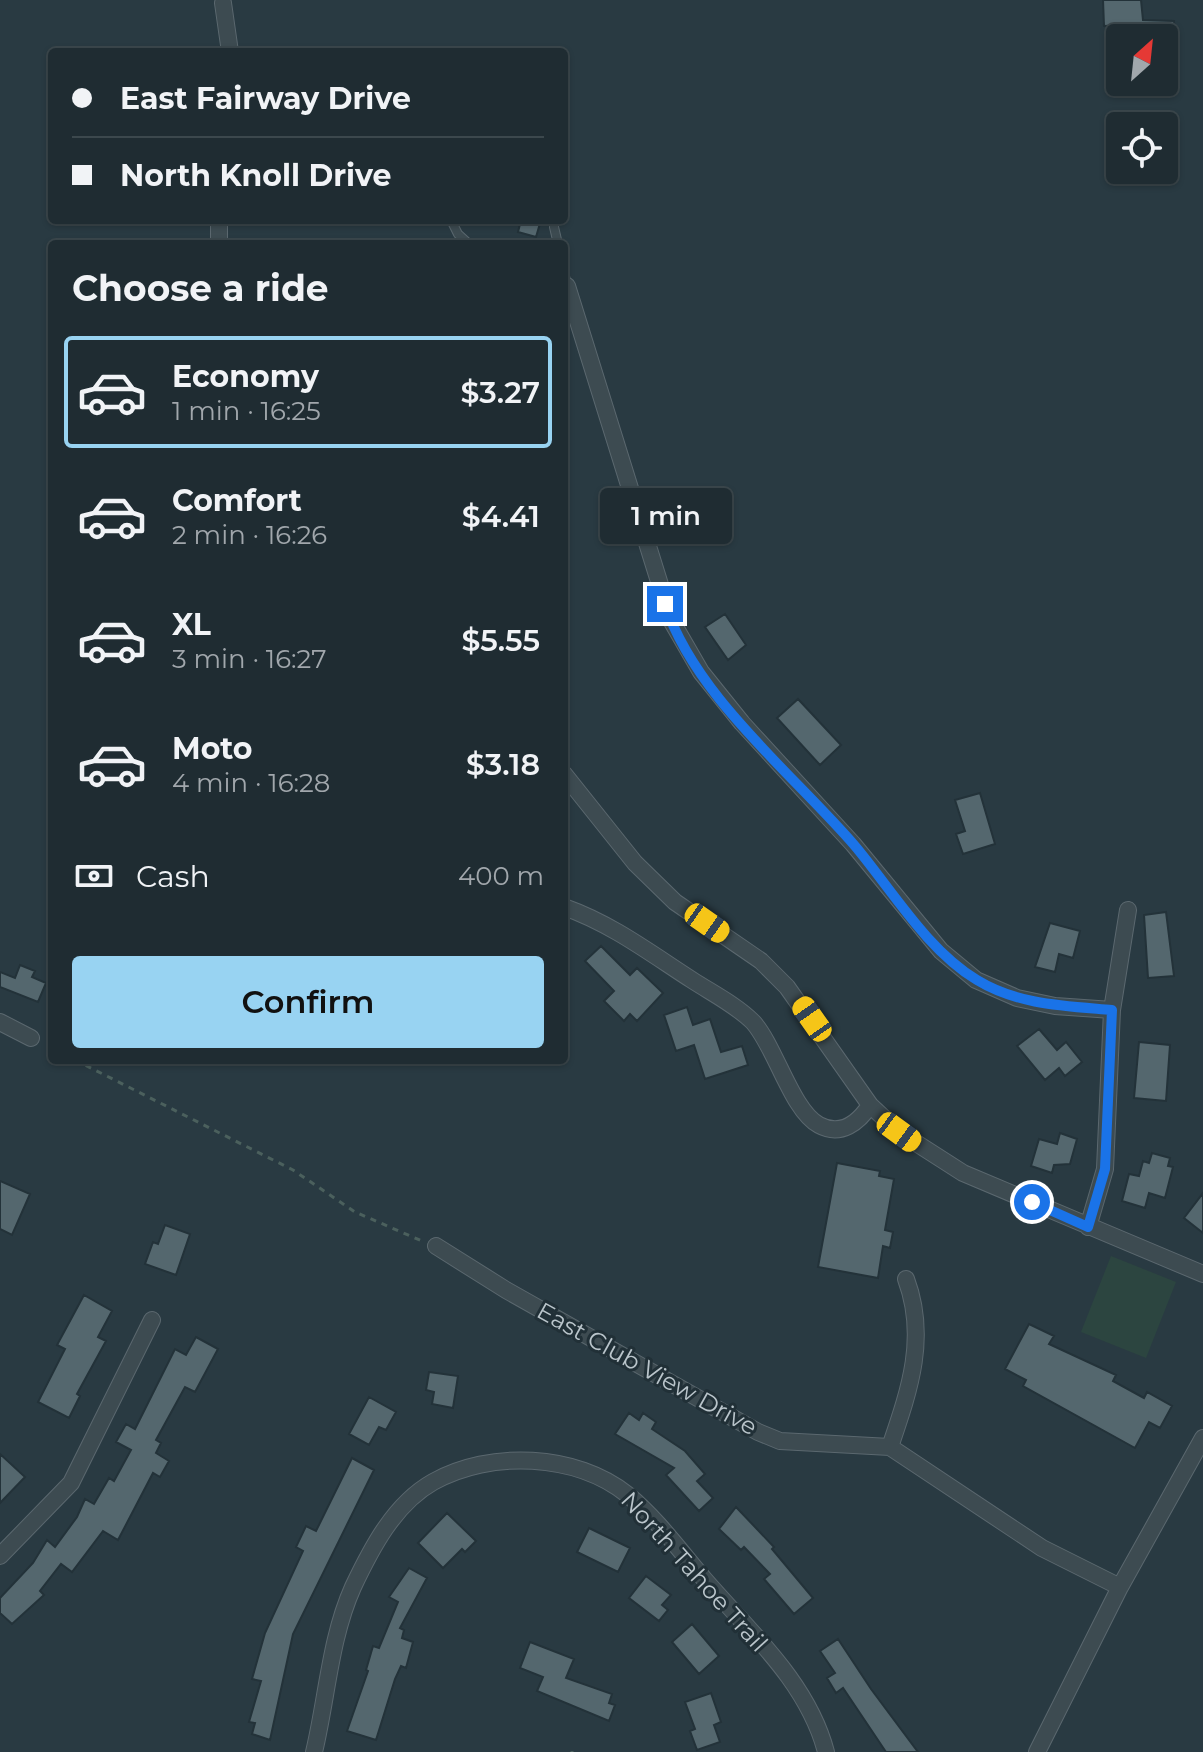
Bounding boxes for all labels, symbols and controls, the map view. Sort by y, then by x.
north arrow [1106,24,1178,96]
map controls [1106,24,1178,184]
text: East Fairway Drive [120,80,411,117]
button: locate [1106,112,1178,184]
text: North Knoll Drive [120,157,392,194]
text: Choose a ride [72,266,329,310]
icon: car [76,356,148,428]
text: Economy [172,358,319,395]
text: $3.27 [461,374,540,411]
text: 1 min · 16:25 [172,395,321,427]
icon: car [76,480,148,552]
text: Comfort [172,482,302,519]
callout: 1 min [599,488,731,544]
text: $4.41 [462,498,540,535]
text: 1 min [631,500,701,532]
text: 2 min · 16:26 [172,519,327,551]
route end [647,586,683,622]
icon: car [76,604,148,676]
text: XL [172,606,211,643]
text: $5.55 [461,622,540,659]
text: 3 min · 16:27 [172,643,327,675]
icon: car [76,728,148,800]
text: Moto [172,730,253,767]
text: $3.18 [466,746,540,783]
text: 4 min · 16:28 [172,767,330,799]
icon: cash [72,854,116,898]
text: Cash [136,858,210,895]
text: 400 m [458,860,544,892]
car [680,899,734,947]
button: Confirm [72,956,544,1048]
car [788,992,836,1046]
car [873,1108,925,1156]
route start [1014,1184,1050,1220]
street label: East Club View Drive [532,1296,762,1441]
street label: North Tahoe Trail [615,1486,774,1658]

